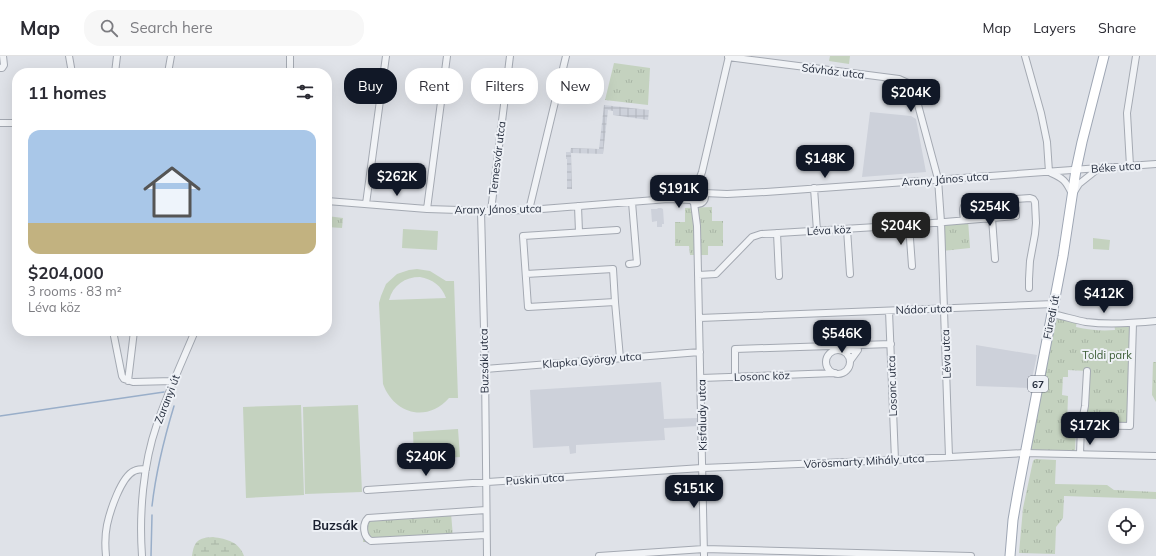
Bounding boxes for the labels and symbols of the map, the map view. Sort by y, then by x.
street label: Sávház utca [801,60,865,82]
pin: $204K [883,79,939,113]
street label: Temesvár utca [486,120,508,196]
pin: $148K [797,145,853,179]
street label: Béke utca [1091,158,1141,176]
pin: $262K [369,163,425,197]
street label: Arany János utca [901,169,989,189]
pin: $191K [651,175,707,209]
pin: $254K [962,193,1018,227]
street label: Arany János utca [454,201,542,217]
pin: $204K [873,212,929,246]
street label: Léva köz [806,222,852,238]
pin: $412K [1076,280,1132,314]
street label: Füredi út [1040,294,1062,340]
street label: Nádor utca [895,301,953,317]
pin: $546K [814,320,870,354]
street label: Buzsáki utca [476,328,492,394]
street label: Léva utca [938,329,954,379]
park label: Toldi park [1082,348,1132,362]
street label: Klapka György utca [542,349,642,371]
street label: Losonc utca [884,355,900,417]
street label: Losonc köz [734,368,791,384]
street label: Zaranyi út [151,372,183,426]
road number: 67 [1028,376,1048,392]
street label: Kisfaludy utca [694,379,710,451]
pin: $172K [1062,412,1118,446]
pin: $240K [398,443,454,477]
street label: Vörösmarty Mihály utca [803,451,925,471]
street label: Puskin utca [505,470,565,488]
pin: $151K [666,475,722,509]
district label: Buzsák [312,517,358,533]

